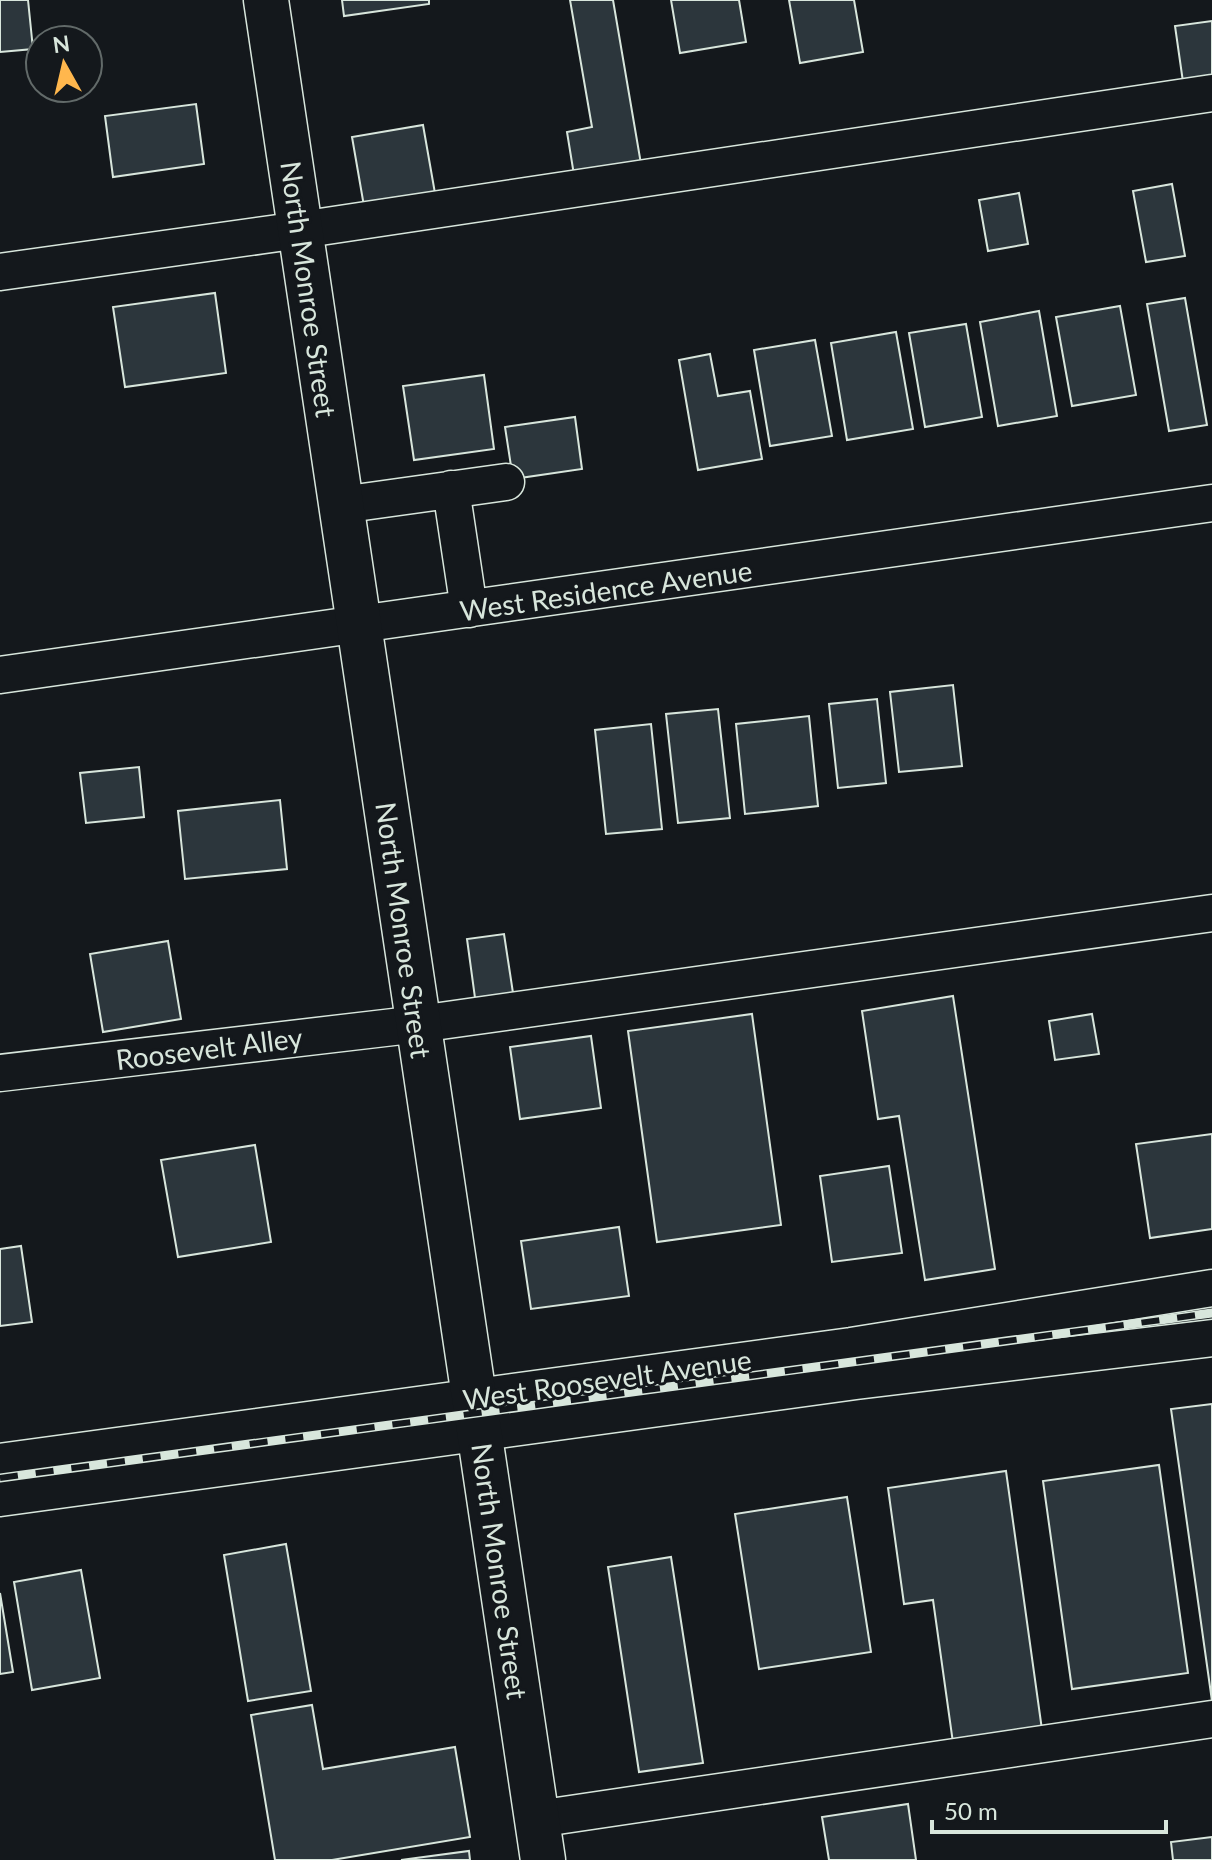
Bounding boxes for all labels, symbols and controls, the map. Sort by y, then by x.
north arrow [24,24,104,104]
text: N [51,29,71,58]
street label: North Monroe Street [274,159,344,419]
street label: West Residence Avenue [458,553,754,627]
street label: North Monroe Street [369,800,439,1060]
street label: Roosevelt Alley [114,1020,305,1076]
street label: West Roosevelt Avenue [461,1342,753,1416]
street label: North Monroe Street [465,1441,535,1701]
scale bar [932,1784,1166,1834]
text: 50 m [944,1796,998,1825]

